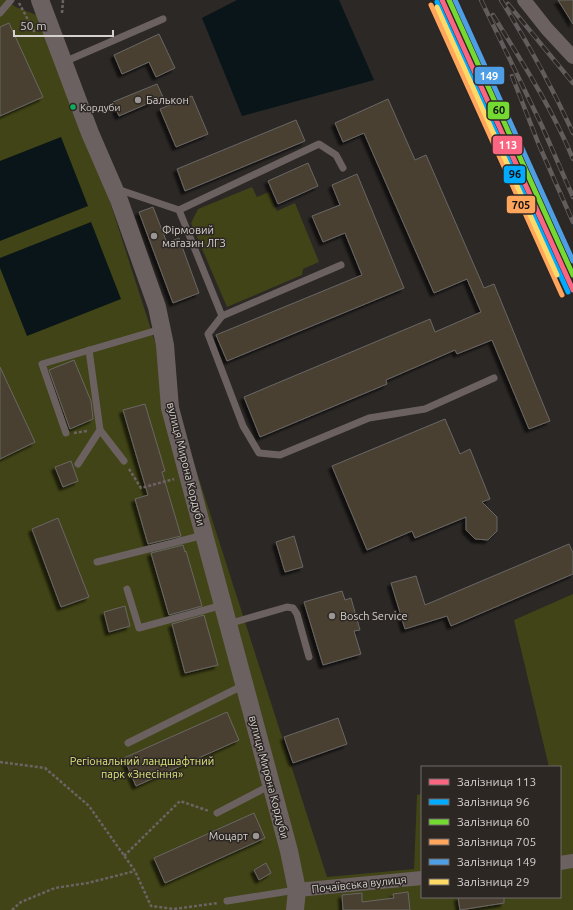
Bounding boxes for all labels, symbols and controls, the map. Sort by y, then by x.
scale bar [14,12,113,38]
text: 50 m [20,19,47,32]
line badge: 149 [474,66,505,85]
text: 149 [480,70,498,82]
place label: Балькон [146,94,189,106]
marker: Балькон [133,95,143,105]
line badge: 60 [487,101,510,120]
marker: Кордуби [68,102,78,112]
place label: Кордуби [80,102,120,113]
text: 60 [493,104,505,116]
line badge: 113 [492,135,523,155]
text: 113 [499,139,517,151]
line badge: 96 [503,165,526,184]
text: 96 [509,168,521,180]
line badge: 705 [506,195,536,214]
text: 705 [512,199,530,211]
place label: Фірмовий магазин ЛГЗ [162,224,226,249]
marker: Фірмовий магазин ЛГЗ [149,231,159,241]
street label: вулиця Мирона Кордуби [165,401,207,527]
place label: Bosch Service [340,610,408,622]
marker: Bosch Service [327,611,337,621]
street label: вулиця Мирона Кордуби [247,714,291,840]
park label: Регіональний ландшафтний парк «Знесіння» [70,755,214,780]
legend [421,766,561,898]
text: Залізниця 113 [457,775,536,788]
text: Залізниця 96 [457,795,530,808]
text: Залізниця 60 [457,815,530,828]
place label: Моцарт [209,830,248,842]
marker: Моцарт [251,831,261,841]
text: Залізниця 705 [457,835,536,848]
text: Залізниця 149 [457,855,536,868]
street label: Почаївська вулиця [311,873,407,895]
text: Залізниця 29 [457,875,529,888]

